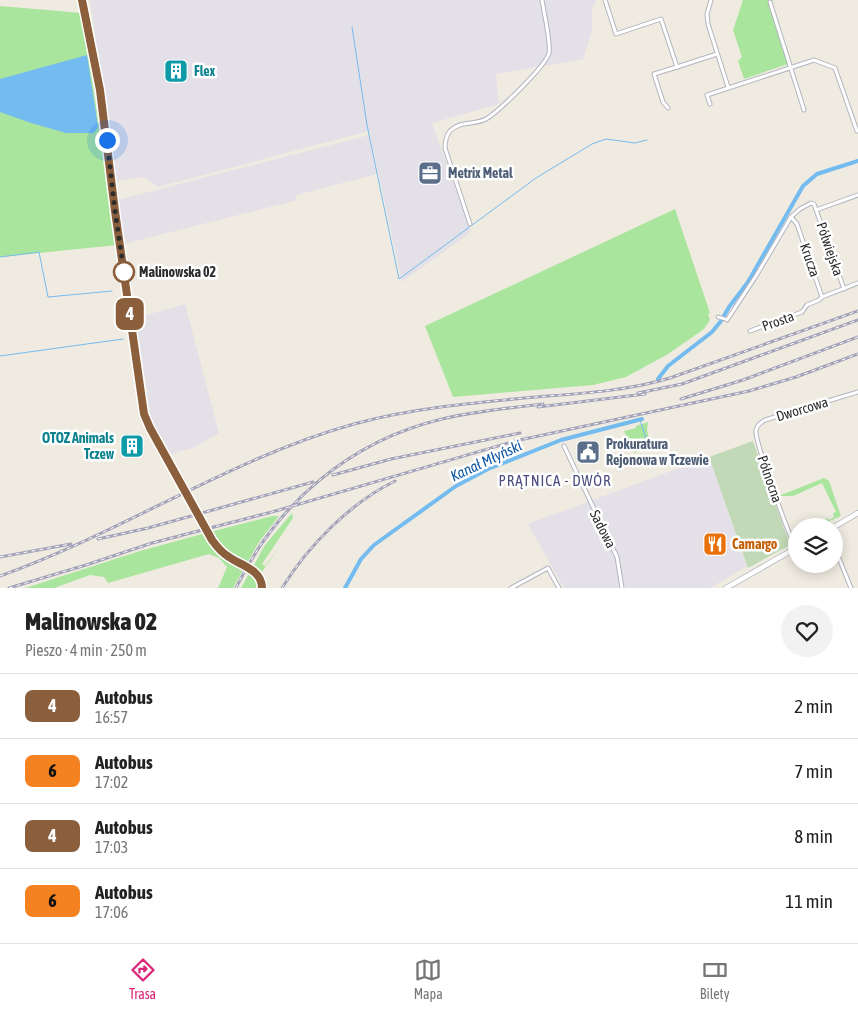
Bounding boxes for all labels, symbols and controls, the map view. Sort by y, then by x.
building icon: Flex [163,58,189,84]
place label: Flex [194,63,215,79]
your location [95,128,120,153]
office icon: Metrix Metal [417,160,443,186]
place label: Metrix Metal [448,165,513,181]
street label: Półwiejska [813,220,847,278]
street label: Krucza [797,241,823,279]
marker: Malinowska 02 [113,261,135,283]
place label: Malinowska 02 [139,264,217,280]
line badge: 4 [114,298,146,330]
text: 4 [126,303,134,324]
street label: Prosta [760,308,796,334]
street label: Dworcowa [774,394,830,424]
place label: OTOZ Animals Tczew [42,430,115,462]
building icon: OTOZ Animals Tczew [119,433,145,459]
water label: Kanał Młyński [448,436,525,484]
place label: Prokuratura Rejonowa w Tczewie [606,436,709,468]
public building icon: Prokuratura Rejonowa w Tczewie [575,439,601,465]
street label: Północna [754,453,786,505]
district label: PRĄTNICA - DWÓR [498,472,612,489]
street label: Sadowa [587,507,619,551]
map controls [788,518,843,573]
button: layers [788,518,843,573]
restaurant icon: Camargo [702,531,728,557]
place label: Camargo [732,536,778,552]
button: heart [781,605,833,657]
text: Malinowska 02 [25,608,157,635]
text: Pieszo · 4 min · 250 m [25,641,147,659]
text: Autobus [95,686,153,708]
text: 4 [48,695,57,716]
text: 2 min [794,695,833,717]
text: 16:57 [95,708,128,726]
text: Autobus [95,751,153,773]
text: 6 [48,760,57,781]
text: 7 min [794,760,833,782]
text: 17:02 [95,773,128,791]
text: Autobus [95,816,153,838]
text: 4 [48,825,57,846]
text: 8 min [794,825,833,847]
text: 17:03 [95,838,128,856]
text: Autobus [95,881,153,903]
text: 6 [48,890,57,911]
text: 11 min [785,890,833,912]
text: 17:06 [95,903,128,921]
tab: Trasa [129,956,157,1002]
tab: Mapa [414,956,443,1002]
tab: Bilety [700,956,729,1002]

